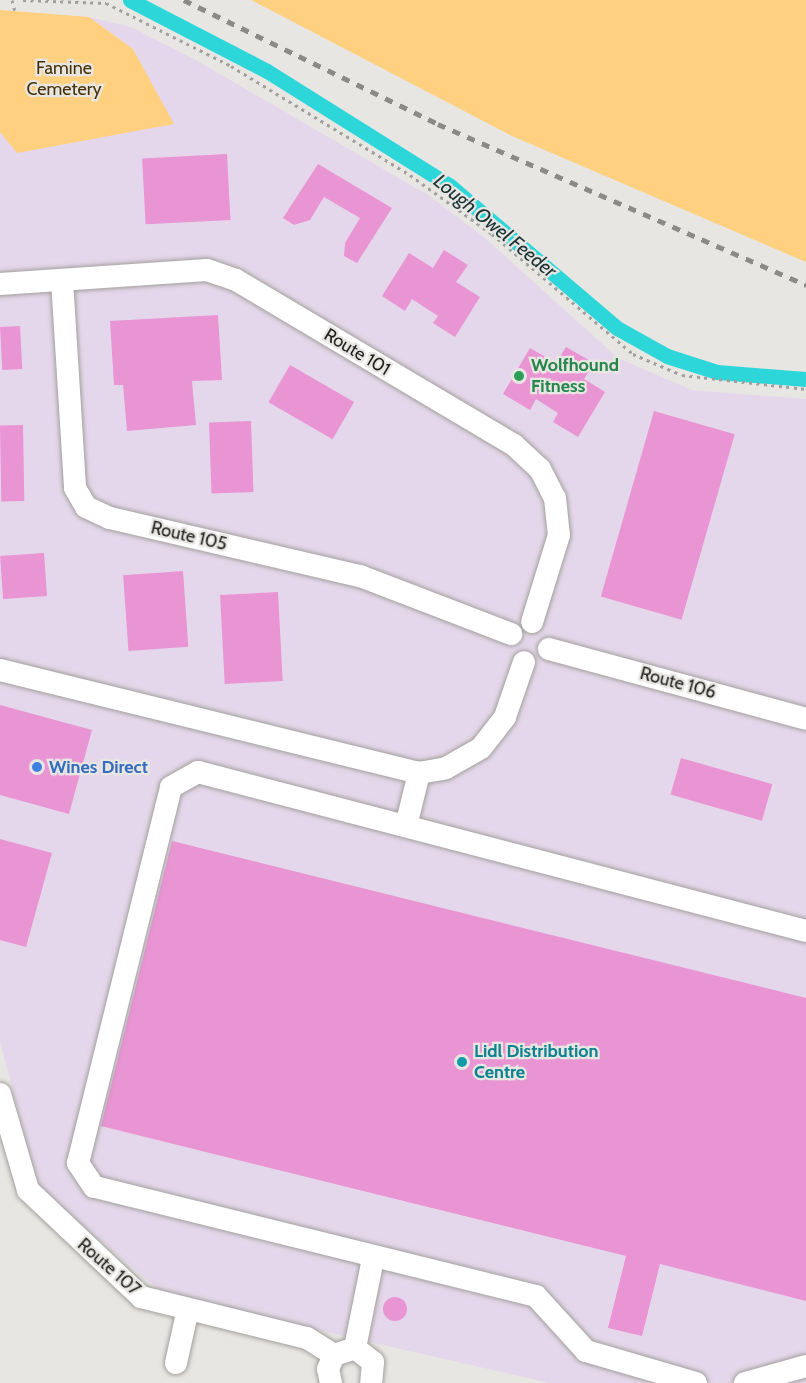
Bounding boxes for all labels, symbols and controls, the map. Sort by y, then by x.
park label: Famine Cemetery [26,58,102,100]
water label: Lough Owel Feeder [429,169,561,283]
street label: Route 101 [320,324,394,380]
place label: Wolfhound Fitness [531,355,619,398]
marker: Wolfhound Fitness [512,369,526,383]
street label: Route 105 [149,517,229,555]
street label: Route 106 [638,663,718,703]
place label: Wines Direct [49,756,148,778]
marker: Wines Direct [30,760,44,774]
place label: Lidl Distribution Centre [474,1041,599,1084]
marker: Lidl Distribution Centre [455,1055,469,1069]
street label: Route 107 [73,1234,145,1300]

